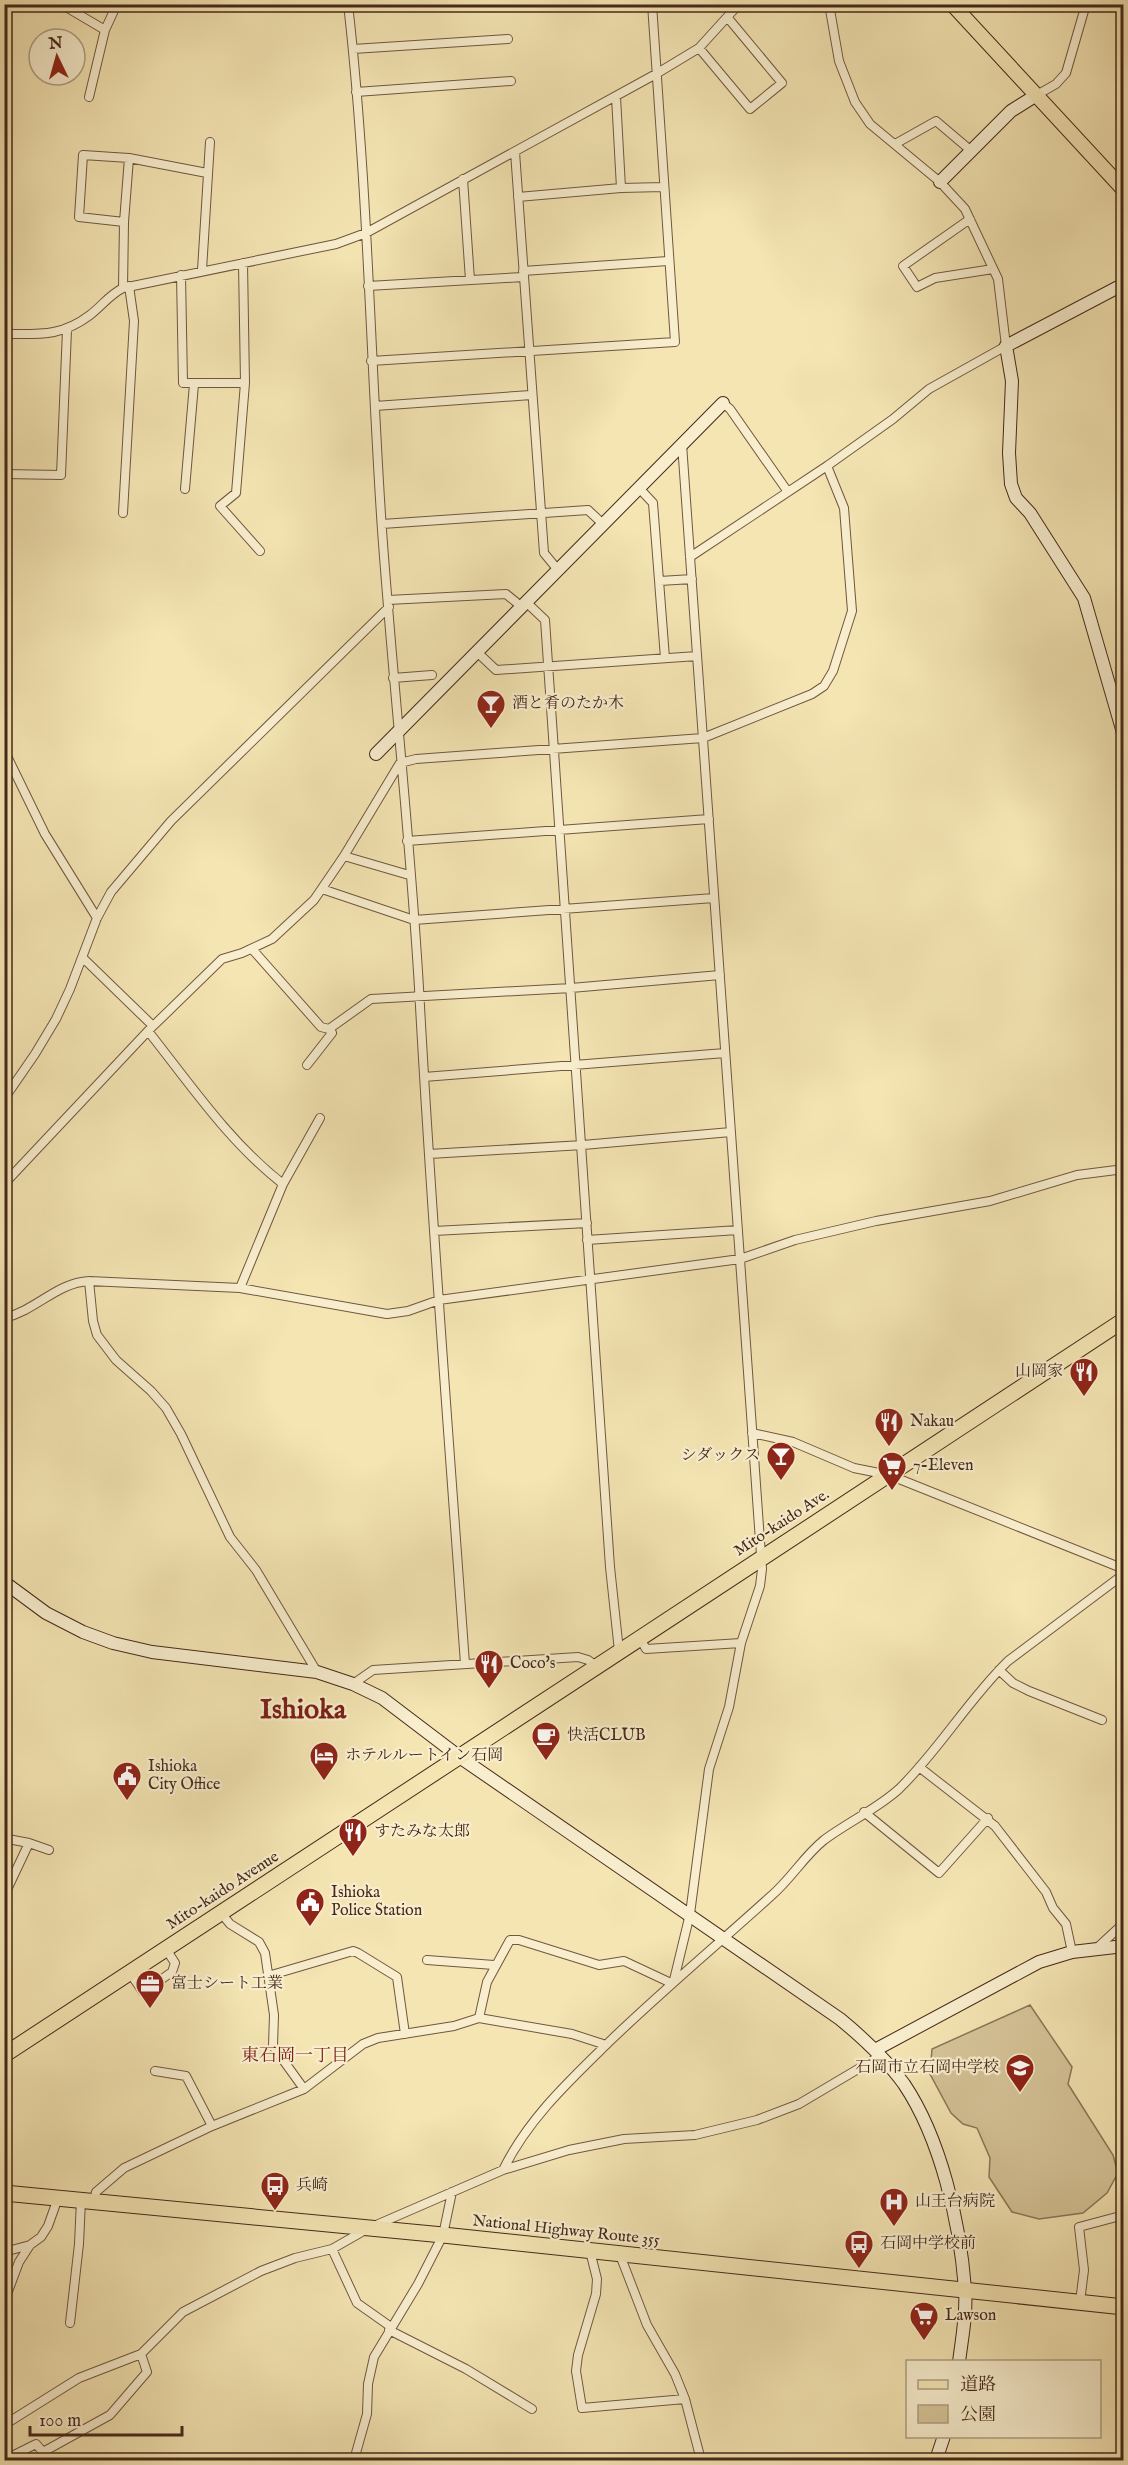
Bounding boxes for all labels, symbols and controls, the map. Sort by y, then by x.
north arrow [27,27,87,87]
text: N [47,33,64,55]
bar icon: 酒と肴のたか木 [475,688,507,730]
place label: 酒と肴のたか木 [512,694,624,714]
restaurant icon: 山岡家 [1068,1356,1100,1398]
place label: 山岡家 [1015,1362,1063,1382]
restaurant icon: Nakau [873,1406,905,1448]
place label: Nakau [910,1412,954,1432]
bar icon: シダックス [765,1440,797,1482]
place label: シダックス [681,1446,760,1466]
supermarket icon: 7-Eleven [876,1450,908,1492]
place label: 7-Eleven [913,1456,974,1476]
street label: Mito-kaido Ave. [731,1485,833,1561]
restaurant icon: Coco's [473,1648,505,1690]
place label: Coco's [510,1654,556,1674]
district label: Ishioka [260,1693,347,1728]
cafe icon: 快活CLUB [530,1720,562,1762]
place label: 快活CLUB [567,1726,646,1746]
hotel icon: ホテルルートイン石岡 [308,1740,340,1782]
place label: ホテルルートイン石岡 [345,1746,503,1766]
place label: Ishioka City Office [148,1757,220,1795]
public building icon: Ishioka City Office [111,1760,143,1802]
restaurant icon: すたみな太郎 [337,1816,369,1858]
place label: すたみな太郎 [374,1822,470,1842]
street label: Mito-kaido Avenue [163,1847,283,1935]
place label: Ishioka Police Station [331,1883,423,1921]
public building icon: Ishioka Police Station [294,1886,326,1928]
office icon: 富士シート工業 [134,1968,166,2010]
place label: 富士シート工業 [171,1974,283,1994]
district label: 東石岡一丁目 [241,2045,349,2068]
school or university icon: 石岡市立石岡中学校 [1004,2052,1036,2094]
place label: 石岡市立石岡中学校 [855,2058,999,2078]
bus stop icon: 兵崎 [259,2170,291,2212]
place label: 兵崎 [296,2176,328,2196]
hospital icon: 山王台病院 [878,2186,910,2228]
place label: 山王台病院 [915,2192,995,2212]
street label: National Highway Route 355 [471,2211,661,2251]
bus stop icon: 石岡中学校前 [843,2228,875,2270]
place label: 石岡中学校前 [880,2234,976,2254]
supermarket icon: Lawson [908,2300,940,2342]
place label: Lawson [945,2306,997,2326]
legend [906,2360,1101,2438]
text: 道路 [960,2374,996,2397]
scale bar [30,2399,182,2437]
text: 公園 [960,2404,996,2427]
text: 100 m [39,2410,81,2433]

